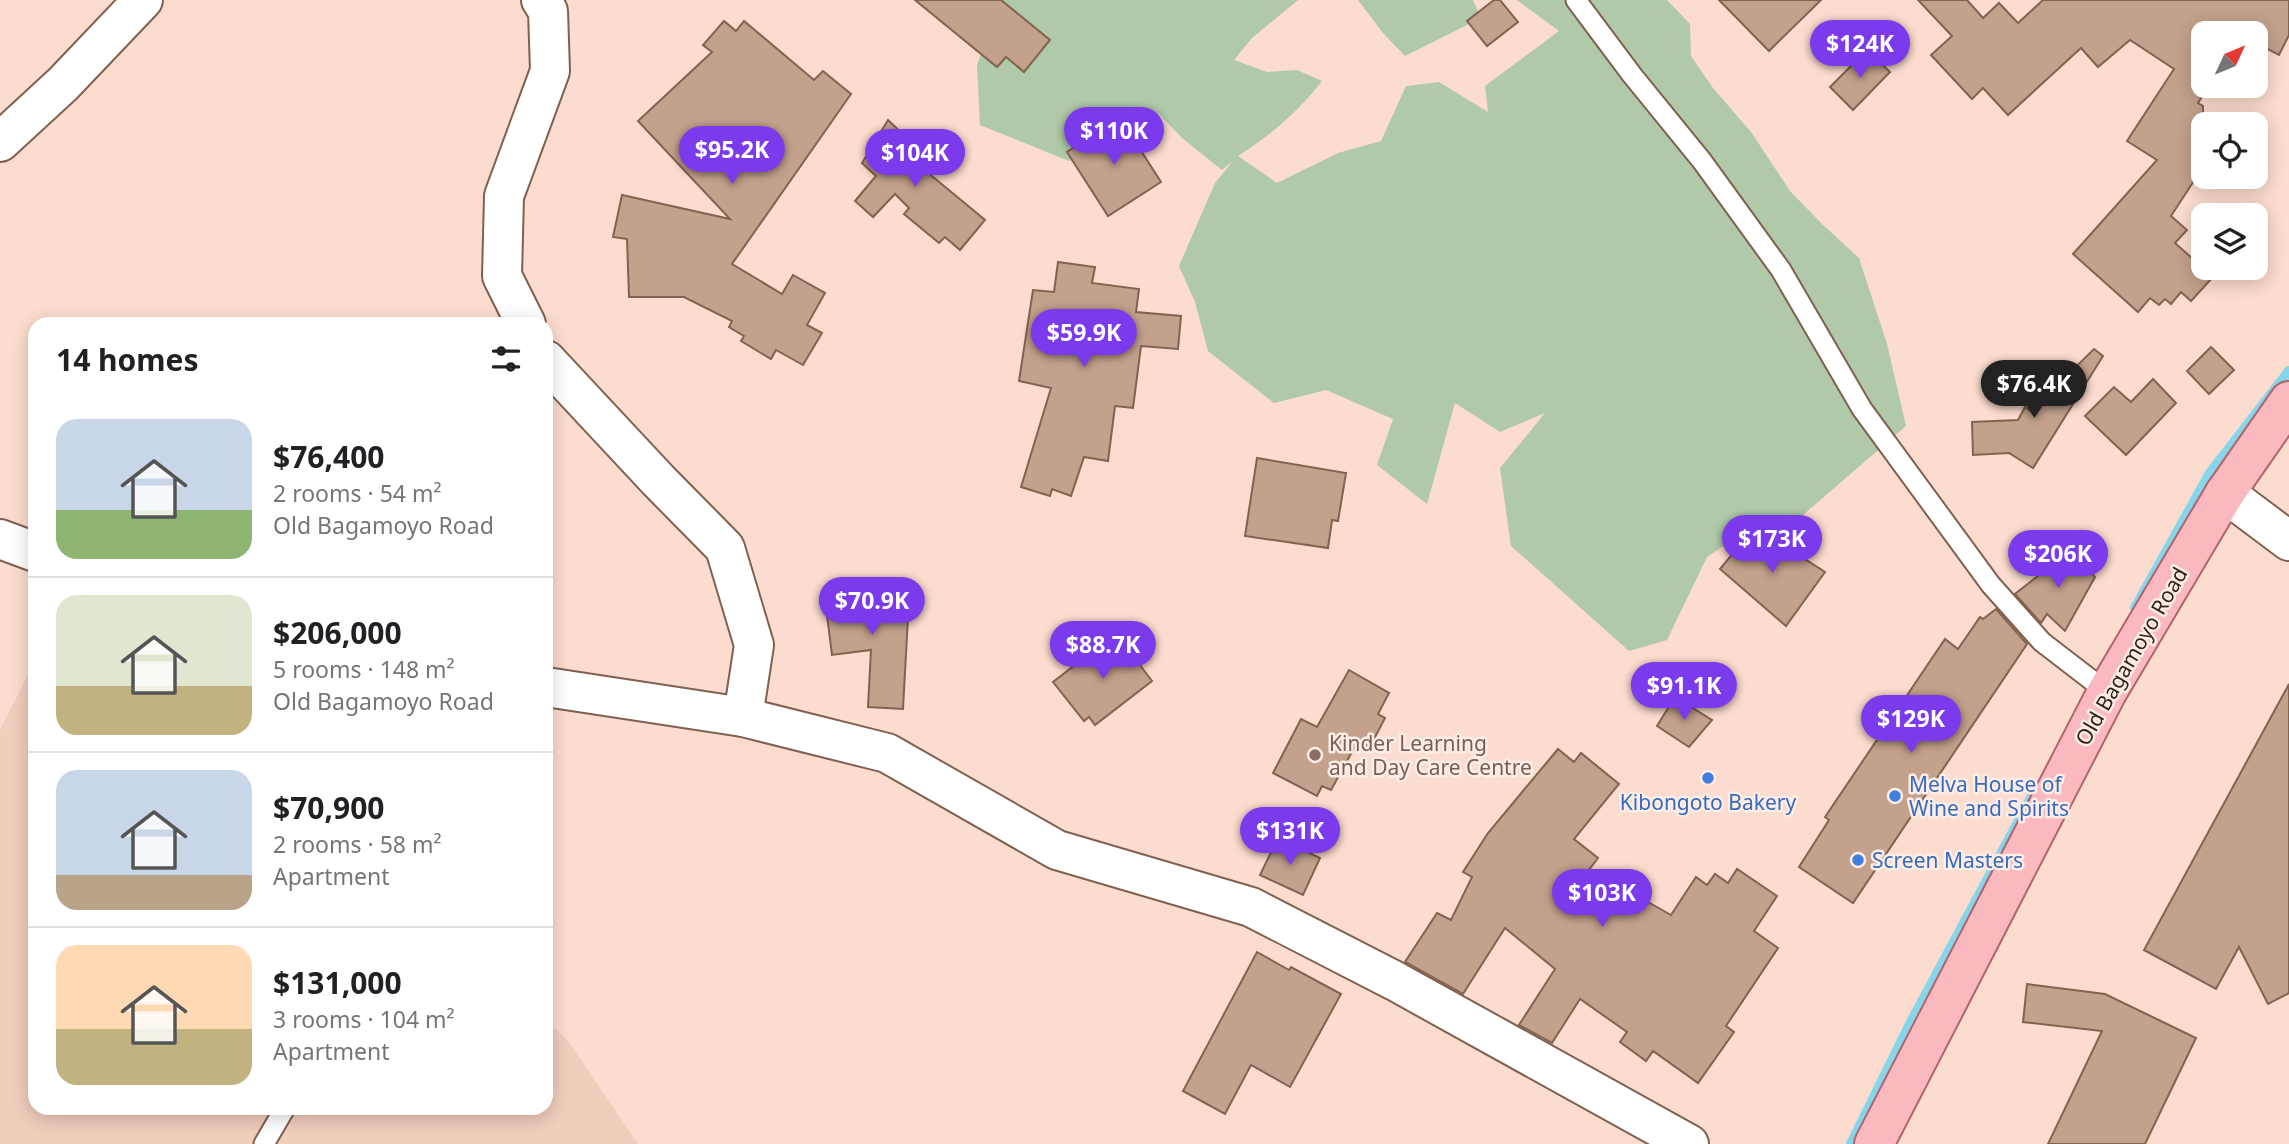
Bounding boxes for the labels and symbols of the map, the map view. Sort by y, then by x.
pin: $124K [1811,20,1909,80]
north arrow [2191,21,2268,98]
pin: $110K [1065,108,1163,167]
pin: $95.2K [675,127,789,186]
pin: $104K [866,130,964,189]
pin: $59.9K [1027,310,1141,369]
pin: $76.4K [1977,360,2091,420]
pin: $173K [1723,516,1821,575]
pin: $206K [2009,530,2107,590]
street label: Old Bagamoyo Road [2068,562,2194,750]
pin: $70.9K [815,578,929,637]
pin: $88.7K [1046,622,1160,681]
pin: $91.1K [1627,662,1741,722]
pin: $129K [1862,696,1960,755]
place label: Kinder Learning and Day Care Centre [1329,729,1532,781]
marker: Kinder Learning and Day Care Centre [1307,747,1323,763]
marker: Kibongoto Bakery [1700,770,1716,786]
place label: Melva House of Wine and Spirits [1909,770,2069,822]
place label: Kibongoto Bakery [1620,788,1796,816]
marker: Melva House of Wine and Spirits [1887,788,1903,804]
pin: $131K [1241,808,1339,867]
place label: Screen Masters [1872,846,2023,874]
marker: Screen Masters [1850,852,1866,868]
pin: $103K [1553,870,1651,929]

